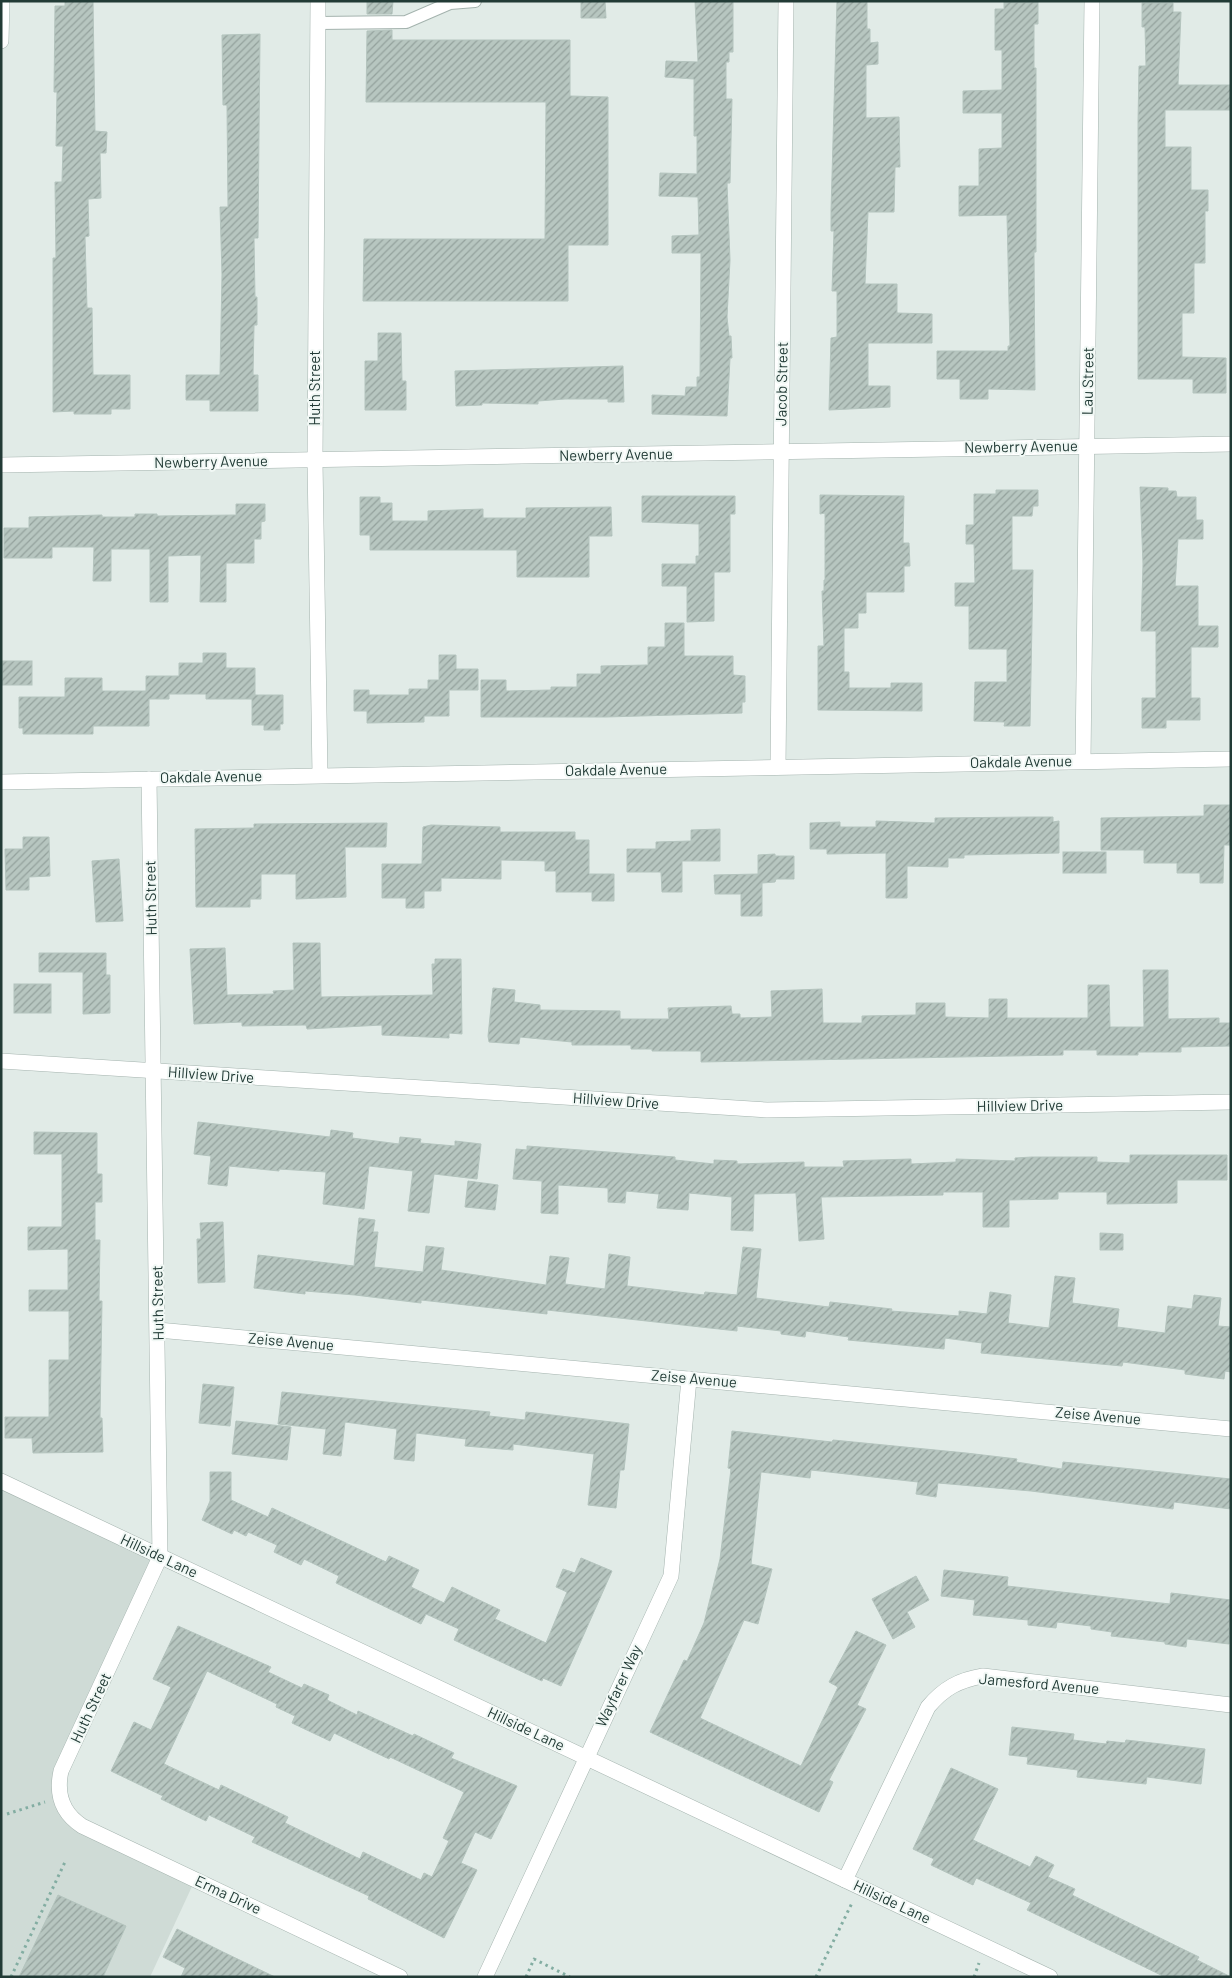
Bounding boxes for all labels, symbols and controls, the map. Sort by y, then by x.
street label: Jacob Street [771,342,791,426]
street label: Lau Street [1077,347,1097,415]
street label: Huth Street [305,350,323,426]
street label: Newberry Avenue [964,436,1078,456]
street label: Newberry Avenue [559,444,673,464]
street label: Newberry Avenue [154,451,268,471]
street label: Oakdale Avenue [970,751,1072,771]
street label: Oakdale Avenue [565,759,667,779]
street label: Oakdale Avenue [160,766,262,786]
street label: Huth Street [140,860,160,936]
street label: Hillview Drive [167,1062,255,1086]
street label: Hillview Drive [572,1088,660,1112]
street label: Hillview Drive [977,1095,1063,1115]
street label: Huth Street [147,1265,167,1341]
street label: Zeise Avenue [247,1328,335,1354]
street label: Zeise Avenue [650,1365,738,1391]
street label: Zeise Avenue [1054,1402,1142,1428]
street label: Hillside Lane [118,1529,201,1581]
street label: Wayfarer Way [591,1642,645,1729]
street label: Jamesford Avenue [978,1669,1100,1697]
street label: Huth Street [66,1670,114,1746]
street label: Hillside Lane [485,1702,568,1754]
street label: Erma Drive [192,1871,264,1917]
street label: Hillside Lane [851,1875,934,1927]

